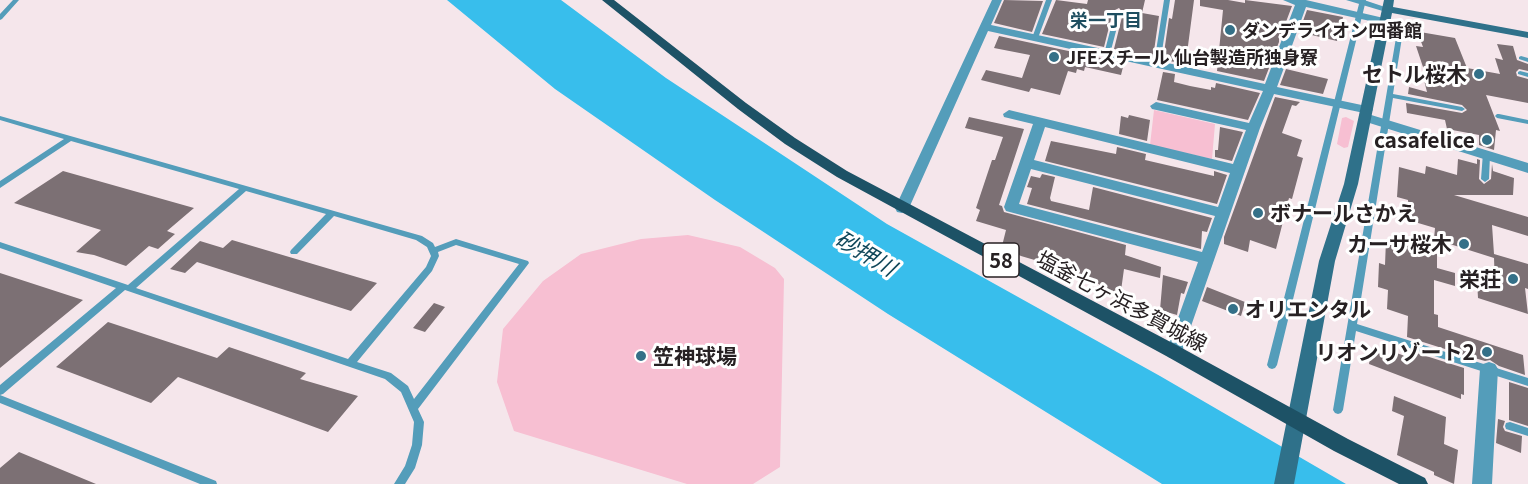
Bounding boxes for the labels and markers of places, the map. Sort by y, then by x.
place label: ダンデライオン四番館 [1242,19,1422,41]
marker: ダンデライオン四番館 [1223,23,1237,37]
place label: JFEスチール 仙台製造所独身寮 [1066,46,1318,68]
marker: JFEスチール 仙台製造所独身寮 [1047,50,1061,64]
place label: セトル桜木 [1362,61,1467,87]
marker: セトル桜木 [1472,67,1486,81]
place label: casafelice [1374,127,1475,153]
marker: casafelice [1480,133,1494,147]
place label: ボナールさかえ [1270,200,1417,226]
marker: ボナールさかえ [1251,206,1265,220]
place label: カーサ桜木 [1347,231,1452,257]
marker: カーサ桜木 [1457,237,1471,251]
place label: 栄荘 [1459,266,1501,292]
marker: 栄荘 [1506,272,1520,286]
place label: オリエンタル [1245,296,1371,322]
marker: オリエンタル [1226,302,1240,316]
place label: リオンリゾート2 [1316,339,1475,365]
place label: 笠神球場 [653,343,737,369]
marker: リオンリゾート2 [1480,345,1494,359]
marker: 笠神球場 [634,349,648,363]

